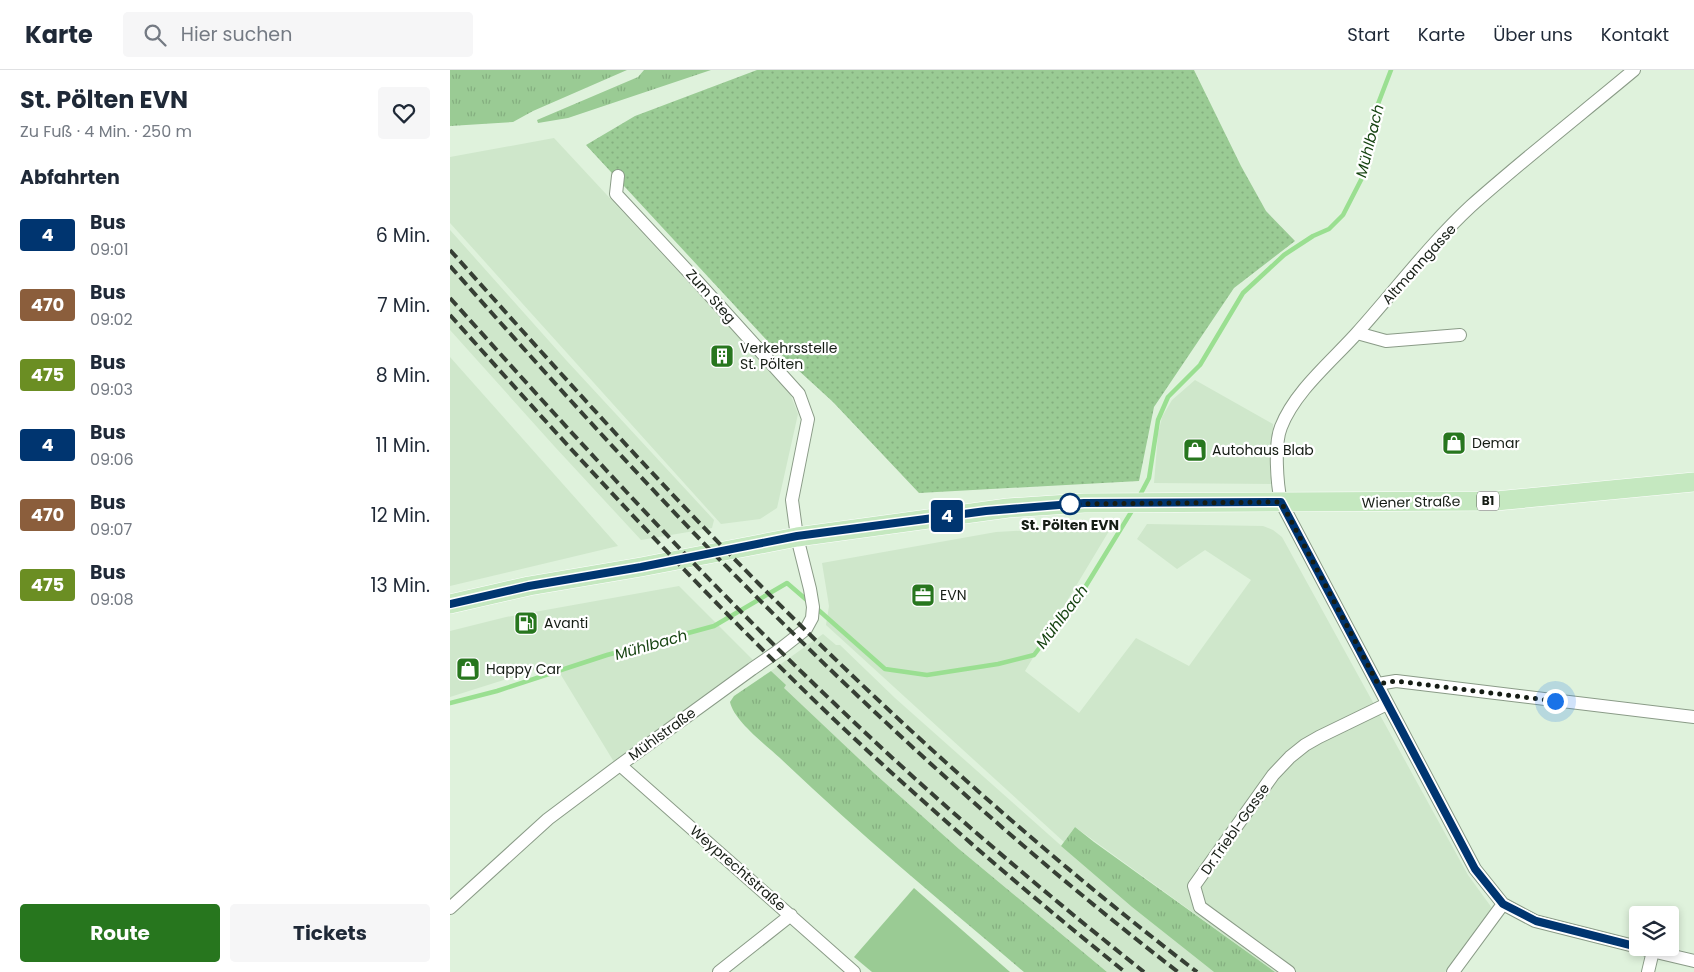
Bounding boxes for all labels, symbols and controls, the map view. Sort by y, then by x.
search box [123,12,473,57]
text: Karte [25,18,93,51]
icon: search [141,21,169,49]
text: Hier suchen [181,21,292,48]
text: Start [1347,22,1390,47]
text: Karte [1418,22,1465,47]
text: Über uns [1493,22,1573,47]
text: Kontakt [1601,22,1669,47]
text: St. Pölten EVN [20,83,188,116]
button: heart [378,87,430,139]
water label: Mühlbach [1350,102,1389,180]
text: Zu Fuß · 4 Min. · 250 m [20,120,192,143]
text: Abfahrten [20,164,120,191]
text: Bus [90,209,126,236]
street label: Altmanngasse [1377,219,1461,309]
text: 4 [41,222,54,247]
text: 6 Min. [376,222,430,249]
text: 09:01 [90,238,129,261]
street label: Zum Steg [681,265,741,327]
text: Bus [90,279,126,306]
text: 470 [31,292,64,317]
text: 7 Min. [377,292,430,319]
text: 09:02 [90,308,133,331]
place label: Verkehrsstelle St. Pölten [740,338,838,374]
building icon: Verkehrsstelle St. Pölten [709,343,735,369]
text: Bus [90,349,126,376]
text: 475 [31,362,64,387]
text: 8 Min. [376,362,430,389]
text: 09:03 [90,378,133,401]
text: Bus [90,419,126,446]
shop icon: Demar [1441,430,1467,456]
text: 4 [41,432,54,457]
text: 11 Min. [376,432,430,459]
place label: Demar [1472,433,1520,453]
shop icon: Autohaus Blab [1182,437,1208,463]
place label: Autohaus Blab [1212,440,1314,460]
text: 09:06 [90,448,134,471]
text: Bus [90,489,126,516]
street label: Wiener Straße [1362,491,1461,513]
road number: B1 [1477,492,1499,511]
marker: St. Pölten EVN [1059,493,1081,515]
line badge: 4 [931,500,963,532]
text: 470 [31,502,64,527]
text: 12 Min. [371,502,430,529]
text: 4 [941,503,953,528]
place label: St. Pölten EVN [1021,515,1119,535]
text: 09:07 [90,518,132,541]
text: Bus [90,559,126,586]
text: 475 [31,572,64,597]
text: 13 Min. [370,572,430,599]
water label: Mühlbach [1031,581,1092,653]
office icon: EVN [910,582,936,608]
place label: EVN [940,585,967,605]
text: 09:08 [90,588,134,611]
fuel station icon: Avanti [513,610,539,636]
place label: Avanti [544,613,588,633]
water label: Mühlbach [612,624,690,665]
shop icon: Happy Car [455,656,481,682]
place label: Happy Car [486,659,561,679]
your location [1543,689,1568,714]
street label: Mühlstraße [624,703,700,765]
street label: Dr.Triebl-Gasse [1196,779,1274,879]
street label: Weyprechtstraße [686,821,791,916]
button: Route [20,904,220,962]
button: Tickets [230,904,430,962]
map controls [1629,906,1679,956]
button: layers [1629,906,1679,956]

